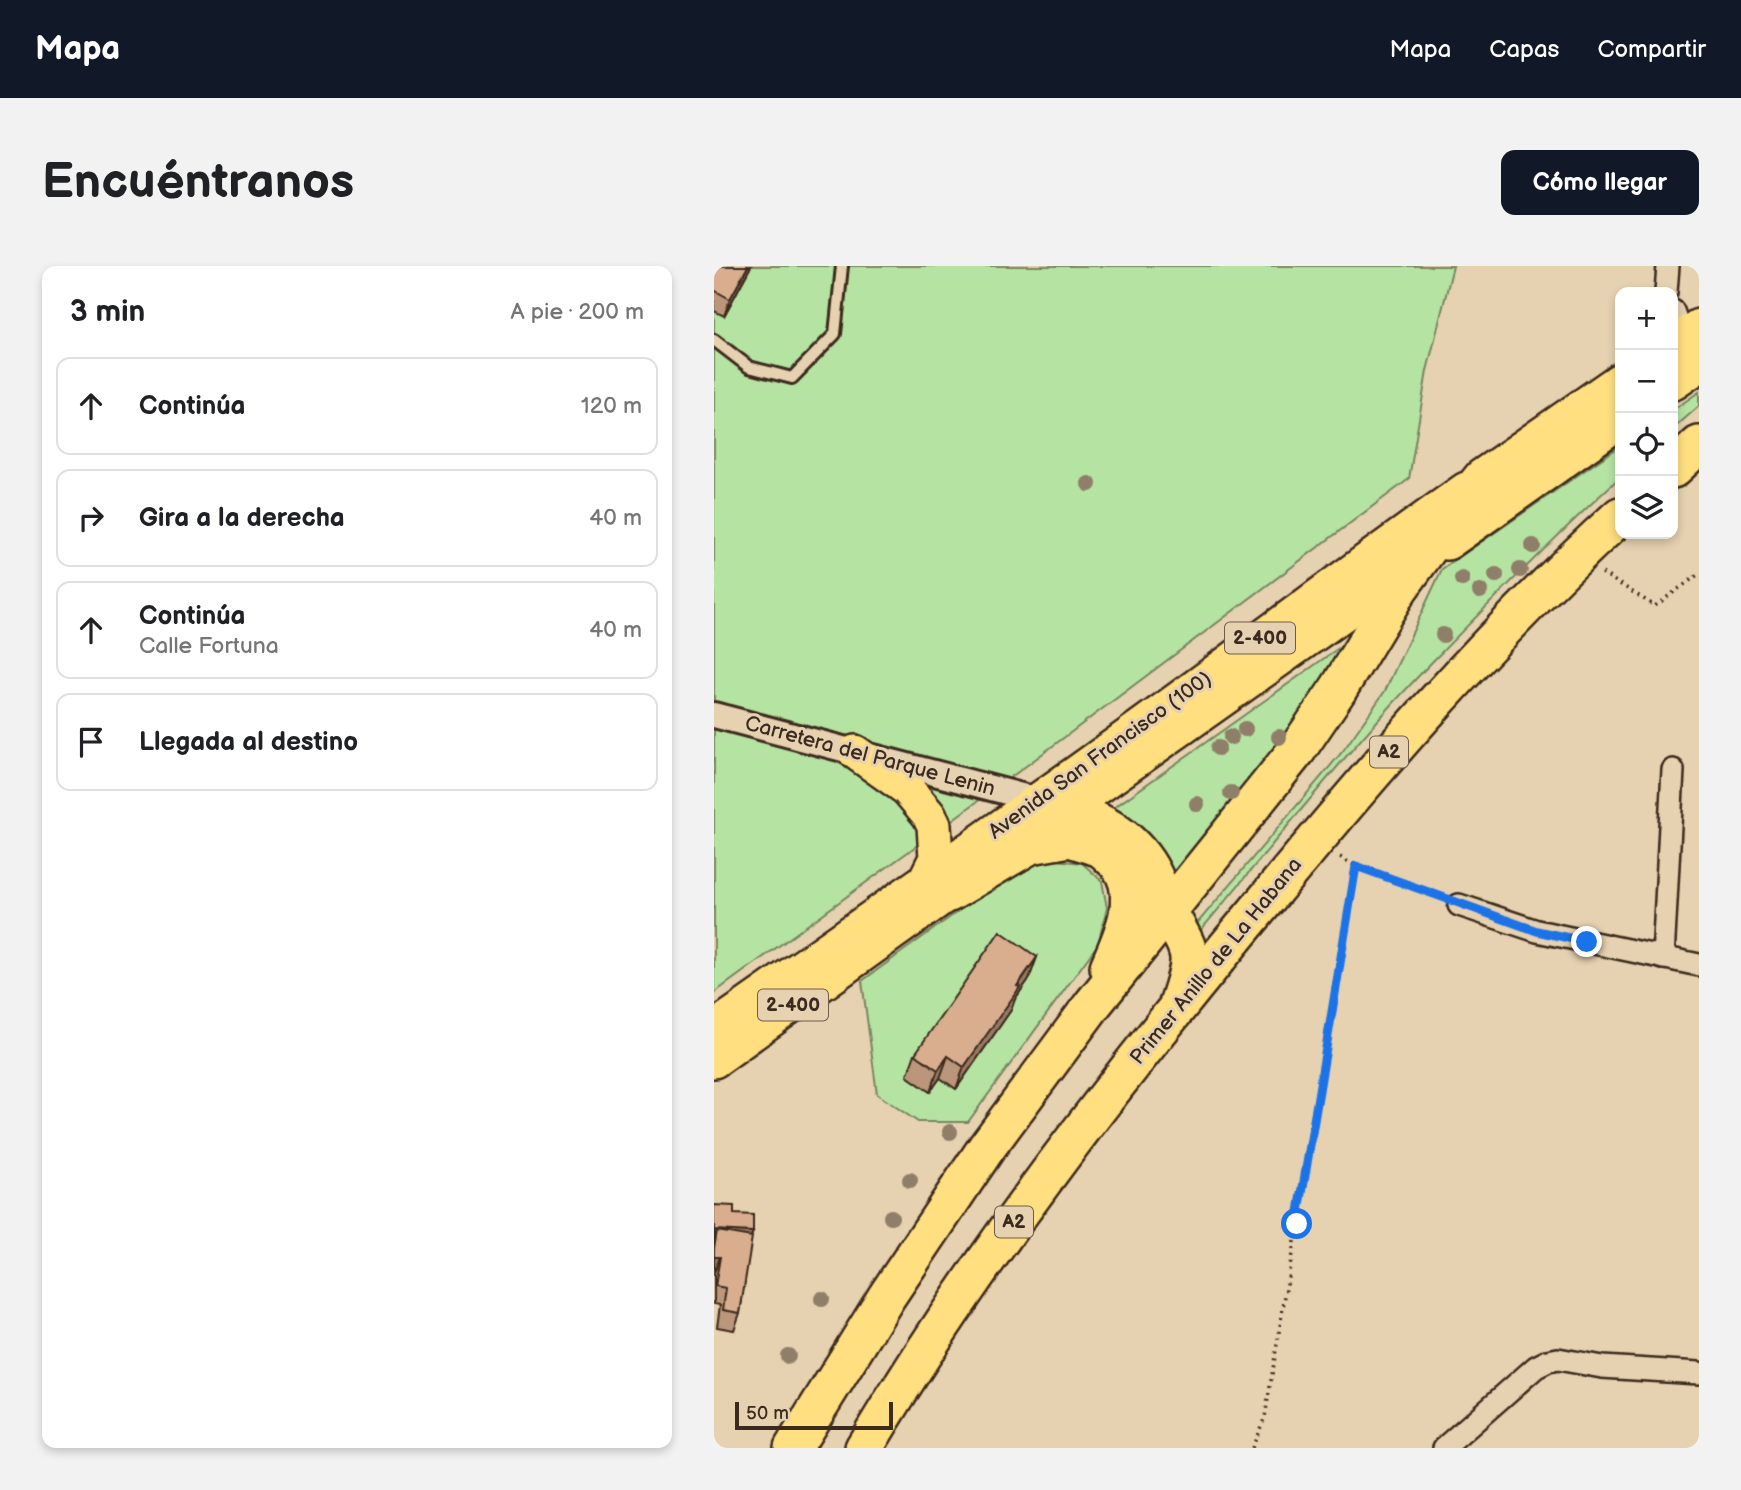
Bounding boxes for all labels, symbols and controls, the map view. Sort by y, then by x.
text: Mapa [35,29,120,69]
text: Mapa [1390,35,1451,64]
text: Capas [1489,35,1559,64]
text: Compartir [1597,35,1706,64]
button: Cómo llegar [1501,150,1699,215]
text: Encuéntranos [42,153,354,212]
map controls [1615,287,1678,539]
button: + [1615,287,1678,350]
text: 3 min [70,294,145,330]
text: A pie · 200 m [511,298,644,326]
button: − [1615,350,1678,413]
icon: ahead [72,387,110,425]
text: Continúa [139,391,246,422]
text: 120 m [581,392,642,420]
button: locate [1615,413,1678,476]
button: layers [1615,476,1678,539]
icon: right [72,499,110,537]
text: Gira a la derecha [139,503,345,534]
text: 40 m [589,504,642,532]
text: Continúa [139,601,246,632]
icon: ahead [72,611,110,649]
text: 40 m [589,616,642,644]
road number: 2-400 [1225,622,1295,654]
text: Calle Fortuna [139,632,279,660]
street label: Avenida San Francisco (100) [984,666,1216,844]
street label: Carretera del Parque Lenin [742,711,998,801]
icon: arrive [72,723,110,761]
text: Llegada al destino [139,727,358,758]
road number: A2 [1370,737,1408,768]
street label: Primer Anillo de La Habana [1125,852,1307,1070]
route end [1571,926,1602,957]
road number: 2-400 [758,990,828,1020]
road number: A2 [995,1206,1033,1238]
route start [1281,1208,1312,1239]
scale bar [735,1399,892,1431]
text: 50 m [746,1402,789,1425]

